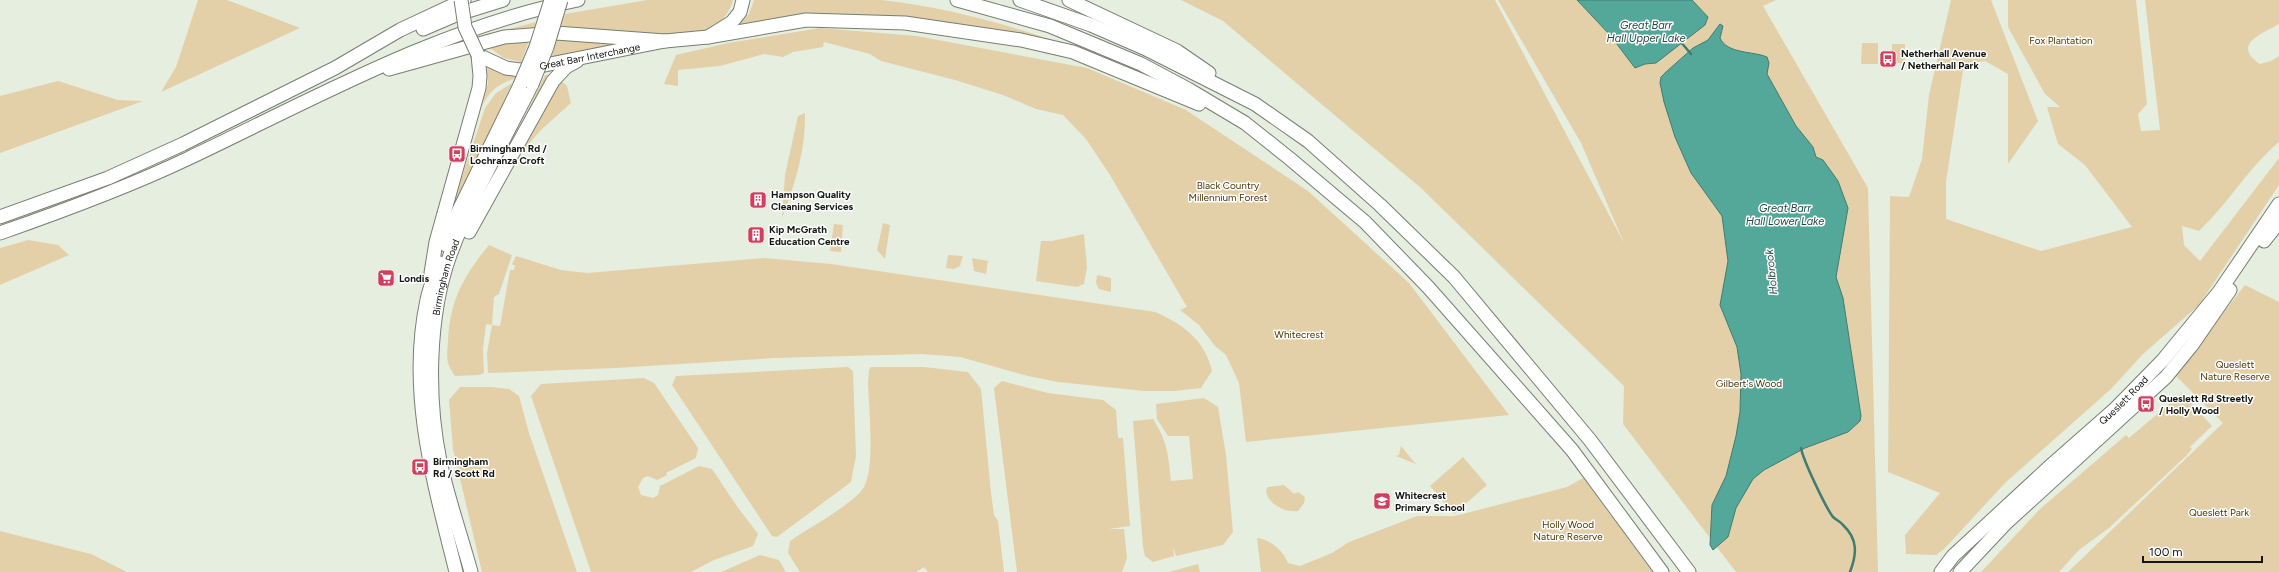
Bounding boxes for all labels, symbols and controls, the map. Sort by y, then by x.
water label: Great Barr Hall Upper Lake [1606,19,1686,45]
park label: Fox Plantation [2029,34,2093,47]
street label: Great Barr Interchange [538,40,642,73]
place label: Netherhall Avenue / Netherhall Park [1901,47,1987,72]
bus stop icon: Netherhall Avenue / Netherhall Park [1878,49,1898,69]
place label: Birmingham Rd / Lochranza Croft [470,142,547,167]
bus stop icon: Birmingham Rd / Lochranza Croft [447,144,467,164]
park label: Black Country Millennium Forest [1188,179,1268,204]
place label: Hampson Quality Cleaning Services [771,188,854,213]
building icon: Hampson Quality Cleaning Services [748,190,768,210]
water label: Great Barr Hall Lower Lake [1746,202,1824,228]
place label: Kip McGrath Education Centre [769,223,850,248]
building icon: Kip McGrath Education Centre [746,225,766,245]
street label: Birmingham Road [430,237,463,316]
water label: Holbrook [1763,248,1780,295]
supermarket icon: Londis [376,268,396,288]
place label: Londis [399,272,429,285]
park label: Whitecrest [1274,328,1324,341]
park label: Queslett Nature Reserve [2200,358,2270,383]
street label: Queslett Road [2096,373,2151,427]
park label: Gilbert's Wood [1716,377,1782,390]
place label: Queslett Rd Streetly / Holly Wood [2159,392,2253,417]
bus stop icon: Queslett Rd Streetly / Holly Wood [2136,394,2156,414]
place label: Birmingham Rd / Scott Rd [433,455,495,480]
bus stop icon: Birmingham Rd / Scott Rd [410,457,430,477]
place label: Whitecrest Primary School [1395,489,1465,514]
school or university icon: Whitecrest Primary School [1372,491,1392,511]
park label: Queslett Park [2189,506,2249,519]
park label: Holly Wood Nature Reserve [1533,518,1603,543]
scale bar [2143,538,2262,564]
text: 100 m [2149,545,2183,559]

